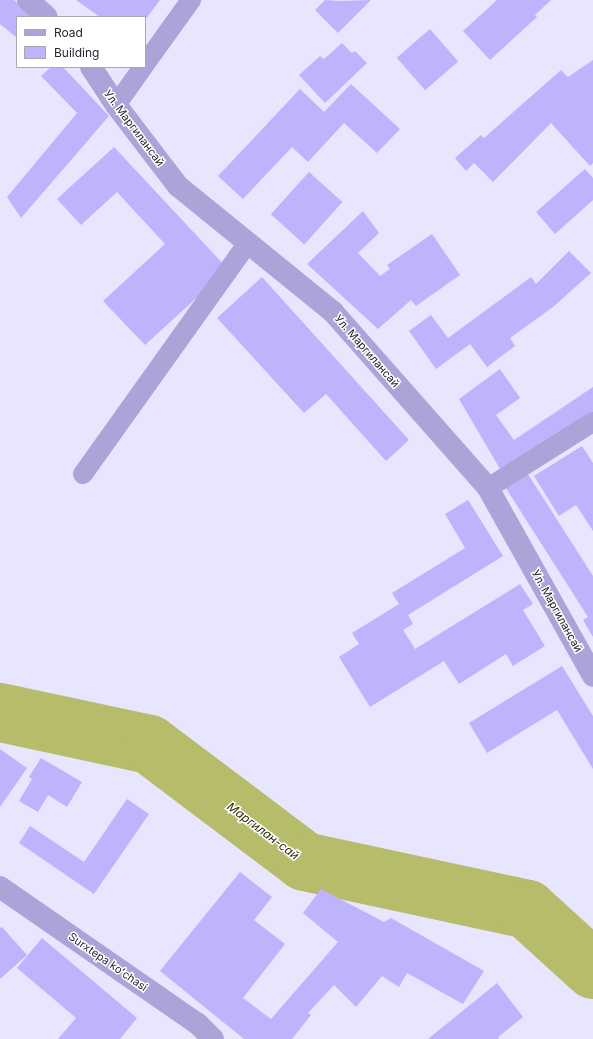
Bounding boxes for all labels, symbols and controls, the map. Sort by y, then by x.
legend [16,16,146,68]
text: Road [54,25,83,40]
text: Building [54,45,99,60]
street label: Ул. Маргилансай [101,87,167,169]
street label: Ул. Маргилансай [332,312,402,390]
street label: Ул. Маргилансай [529,568,585,654]
water label: Маргилан-сай [224,799,302,863]
street label: Surxtepa koʻchasi [66,930,150,994]

